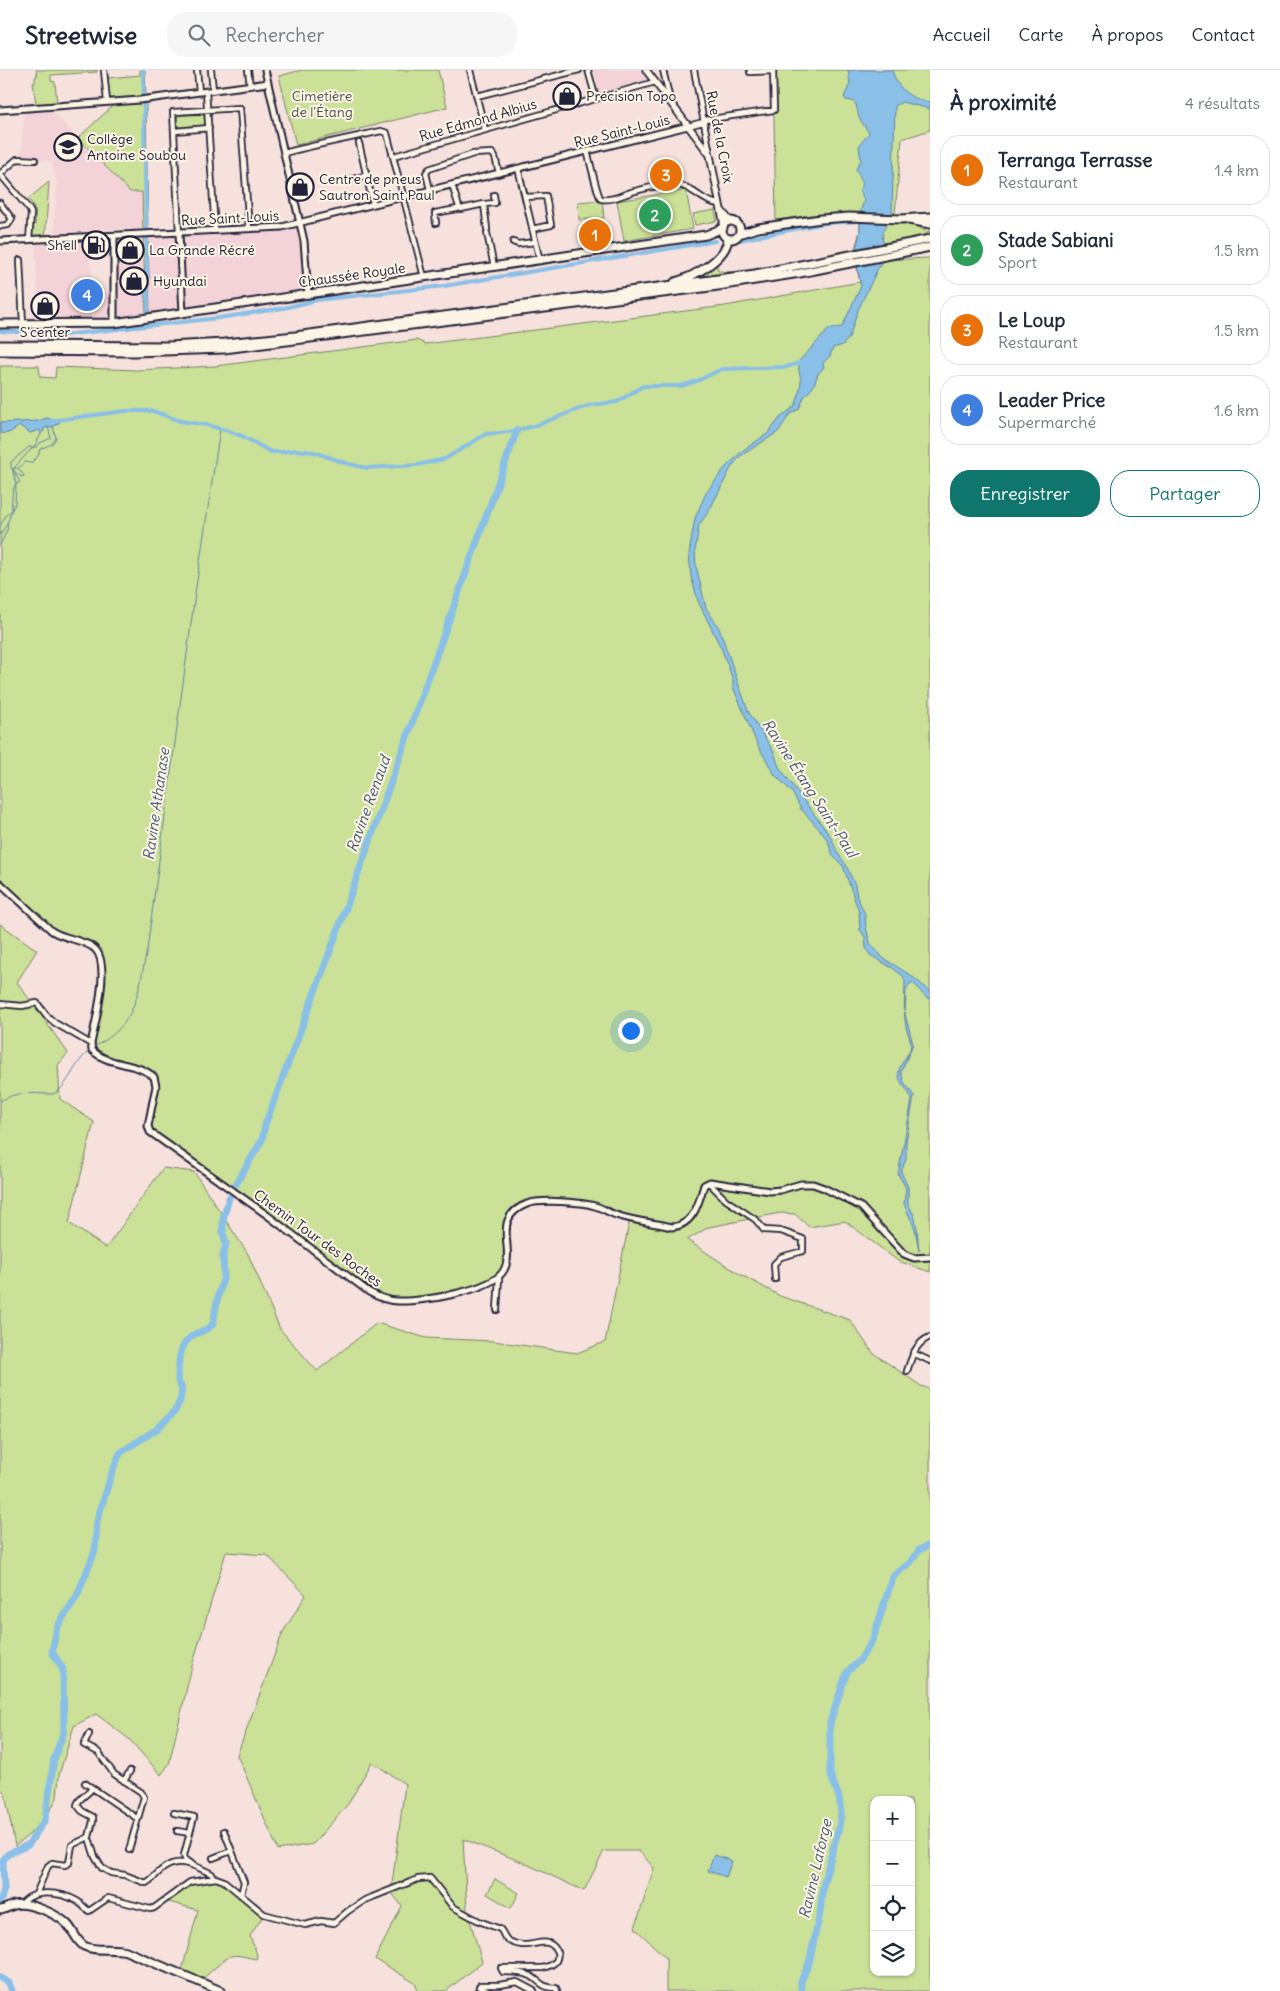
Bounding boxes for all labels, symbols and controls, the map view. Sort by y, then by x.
search box [167,12,517,57]
text: Streetwise [25,20,137,50]
icon: search [185,21,213,49]
text: Rechercher [225,23,324,47]
text: Accueil [933,23,991,46]
text: Carte [1019,23,1064,46]
text: À propos [1092,23,1163,46]
text: Contact [1191,23,1255,46]
shop icon: Précision Topo [552,81,582,111]
park label: Cimetière de l'Étang [291,87,353,121]
place label: Précision Topo [586,87,677,105]
street label: Rue de la Croix [702,89,738,185]
text: À proximité [950,89,1057,116]
text: 4 résultats [1185,93,1260,113]
street label: Rue Edmond Albius [417,95,539,145]
street label: Rue Saint-Louis [572,110,672,152]
place label: Collège Antoine Soubou [87,130,186,164]
school or university icon: Collège Antoine Soubou [53,132,83,162]
text: Terranga Terrasse [998,148,1153,172]
pin: 3 [650,156,682,194]
text: 1 [964,160,970,180]
text: 1.4 km [1214,160,1259,180]
place label: Centre de pneus Sautron Saint Paul [319,170,435,204]
shop icon: Centre de pneus Sautron Saint Paul [285,172,315,202]
text: Restaurant [998,172,1078,192]
pin: 2 [639,196,671,234]
street label: Rue Saint-Louis [181,206,279,230]
pin: 1 [579,216,611,254]
text: Stade Sabiani [998,228,1114,252]
fuel station icon: Shell [81,230,111,260]
shop icon: La Grande Récré [115,235,145,265]
place label: Shell [47,236,77,254]
text: 2 [963,240,971,260]
text: 1.5 km [1214,240,1259,260]
place label: La Grande Récré [149,241,255,259]
text: Sport [998,252,1037,272]
street label: Chaussée Royale [297,259,407,291]
shop icon: Hyundai [119,266,149,296]
place label: Hyundai [153,272,207,290]
pin: 4 [71,276,103,314]
shop icon: S'center [30,291,60,321]
text: Le Loup [998,308,1065,332]
text: 3 [962,320,972,340]
text: 1.5 km [1214,320,1259,340]
place label: S'center [20,323,71,341]
text: Restaurant [998,332,1078,352]
text: Leader Price [998,388,1105,412]
text: 4 [962,400,972,420]
text: 1.6 km [1214,400,1259,420]
text: Supermarché [998,412,1096,432]
button: Enregistrer [950,470,1100,517]
button: Partager [1110,470,1260,517]
water label: Ravine Étang Saint-Paul [758,715,863,863]
water label: Ravine Athanase [139,746,173,861]
water label: Ravine Renaud [342,751,395,855]
your location [618,1018,644,1044]
street label: Chemin Tour des Roches [250,1185,386,1291]
map controls [870,1796,915,1976]
button: + [870,1796,915,1841]
water label: Ravine Laforge [794,1817,836,1920]
button: − [870,1841,915,1886]
button: locate [870,1886,915,1931]
button: layers [870,1931,915,1976]

